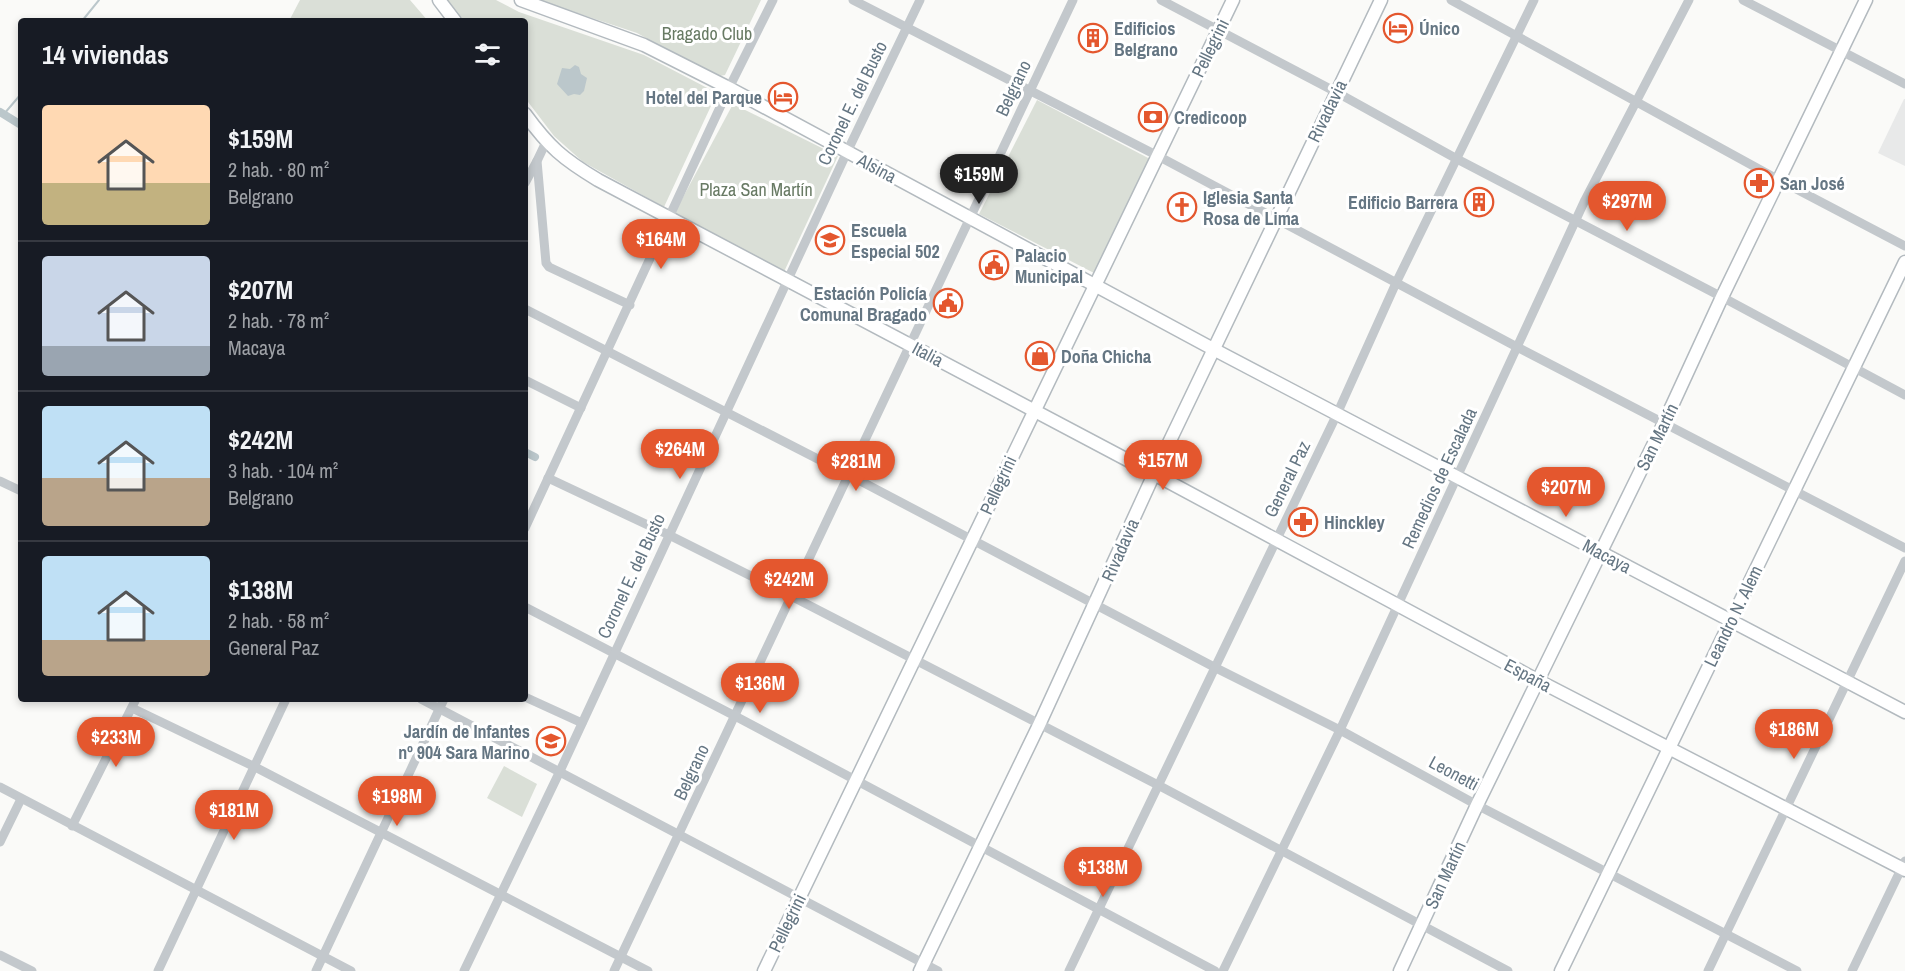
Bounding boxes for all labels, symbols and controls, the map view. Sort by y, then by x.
hotel icon: Único [1382,12,1414,44]
street label: Pellegrini [1185,14,1235,82]
place label: Edificios Belgrano [1114,16,1178,62]
place label: Único [1419,16,1460,41]
park label: Bragado Club [662,21,752,46]
building icon: Edificios Belgrano [1077,22,1109,54]
text: 14 viviendas [42,37,169,72]
street label: Coronel E. del Busto [811,37,893,169]
icon: filters [471,38,504,71]
street label: Belgrano [989,56,1037,120]
street label: Rivadavia [1301,76,1353,146]
hotel icon: Hotel del Parque [767,81,799,113]
place label: Hotel del Parque [646,85,762,110]
bank icon: Credicoop [1137,101,1169,133]
place label: Credicoop [1174,105,1247,130]
text: $159M [228,121,293,156]
icon: home [90,129,162,201]
street label: Alsina [852,147,901,189]
pin: $159M [937,154,1021,205]
text: 2 hab. · 80 m² [228,156,329,183]
text: $159M [954,160,1004,187]
pharmacy icon: San José [1743,167,1775,199]
place label: San José [1780,171,1845,196]
park label: Plaza San Martín [699,177,813,202]
pin: $297M [1585,181,1669,232]
text: Belgrano [228,183,294,210]
place label: Iglesia Santa Rosa de Lima [1203,185,1300,231]
building icon: Edificio Barrera [1463,186,1495,218]
text: $297M [1602,187,1652,214]
place label: Edificio Barrera [1348,190,1459,215]
church icon: Iglesia Santa Rosa de Lima [1166,191,1198,223]
place label: Escuela Especial 502 [851,218,940,264]
pin: $164M [619,219,703,270]
school or university icon: Escuela Especial 502 [814,224,846,256]
text: $164M [636,225,686,252]
place label: Palacio Municipal [1015,243,1083,289]
public building icon: Palacio Municipal [978,249,1010,281]
text: $207M [228,272,293,307]
icon: home [90,280,162,352]
place label: Estación Policía Comunal Bragado [800,281,928,327]
public building icon: Estación Policía Comunal Bragado [932,287,964,319]
text: 2 hab. · 78 m² [228,307,329,334]
text: Macaya [228,334,285,361]
street label: Italia [908,335,948,373]
shop icon: Doña Chicha [1024,340,1056,372]
place label: Doña Chicha [1061,344,1152,369]
street label: San Martín [1630,399,1684,475]
street label: Remedios de Escalada [1395,404,1483,552]
text: $242M [228,422,293,457]
pin: $264M [638,429,722,480]
icon: home [90,430,162,502]
text: $264M [655,435,705,462]
street label: General Paz [1258,437,1316,521]
pin: $157M [1121,440,1205,491]
pin: $281M [814,441,898,492]
text: $157M [1138,446,1188,473]
text: $281M [831,447,881,474]
street label: Pellegrini [973,451,1023,519]
text: 3 hab. · 104 m² [228,457,338,484]
pin: $207M [1524,467,1608,518]
text: $207M [1541,473,1591,500]
text: Belgrano [228,484,294,511]
pharmacy icon: Hinckley [1287,506,1319,538]
street label: Coronel E. del Busto [591,509,671,643]
place label: Hinckley [1324,510,1386,535]
street label: Rivadavia [1095,515,1145,585]
street label: Macaya [1578,533,1636,579]
pin: $242M [747,559,831,610]
street label: Leandro N. Alem [1698,561,1768,671]
text: $242M [764,565,814,592]
text: $138M [228,572,293,607]
icon: home [90,580,162,652]
text: 2 hab. · 58 m² [228,607,329,634]
text: General Paz [228,634,319,661]
street label: España [1500,652,1556,698]
pin: $136M [718,663,802,714]
text: $136M [735,669,785,696]
pin: $186M [1752,709,1836,760]
text: $186M [1769,715,1819,742]
pin: $233M [74,717,158,768]
place label: Jardín de Infantes nº 904 Sara Marino [398,719,530,765]
text: $233M [91,723,141,750]
school or university icon: Jardín de Infantes nº 904 Sara Marino [535,725,567,757]
street label: Belgrano [667,740,715,804]
street label: Leonetti [1425,749,1483,797]
pin: $198M [355,776,439,827]
text: $198M [372,782,422,809]
pin: $181M [192,790,276,841]
text: $181M [209,796,259,823]
street label: San Martín [1418,837,1472,913]
pin: $138M [1061,847,1145,898]
text: $138M [1078,853,1128,880]
street label: Pellegrini [762,889,812,957]

